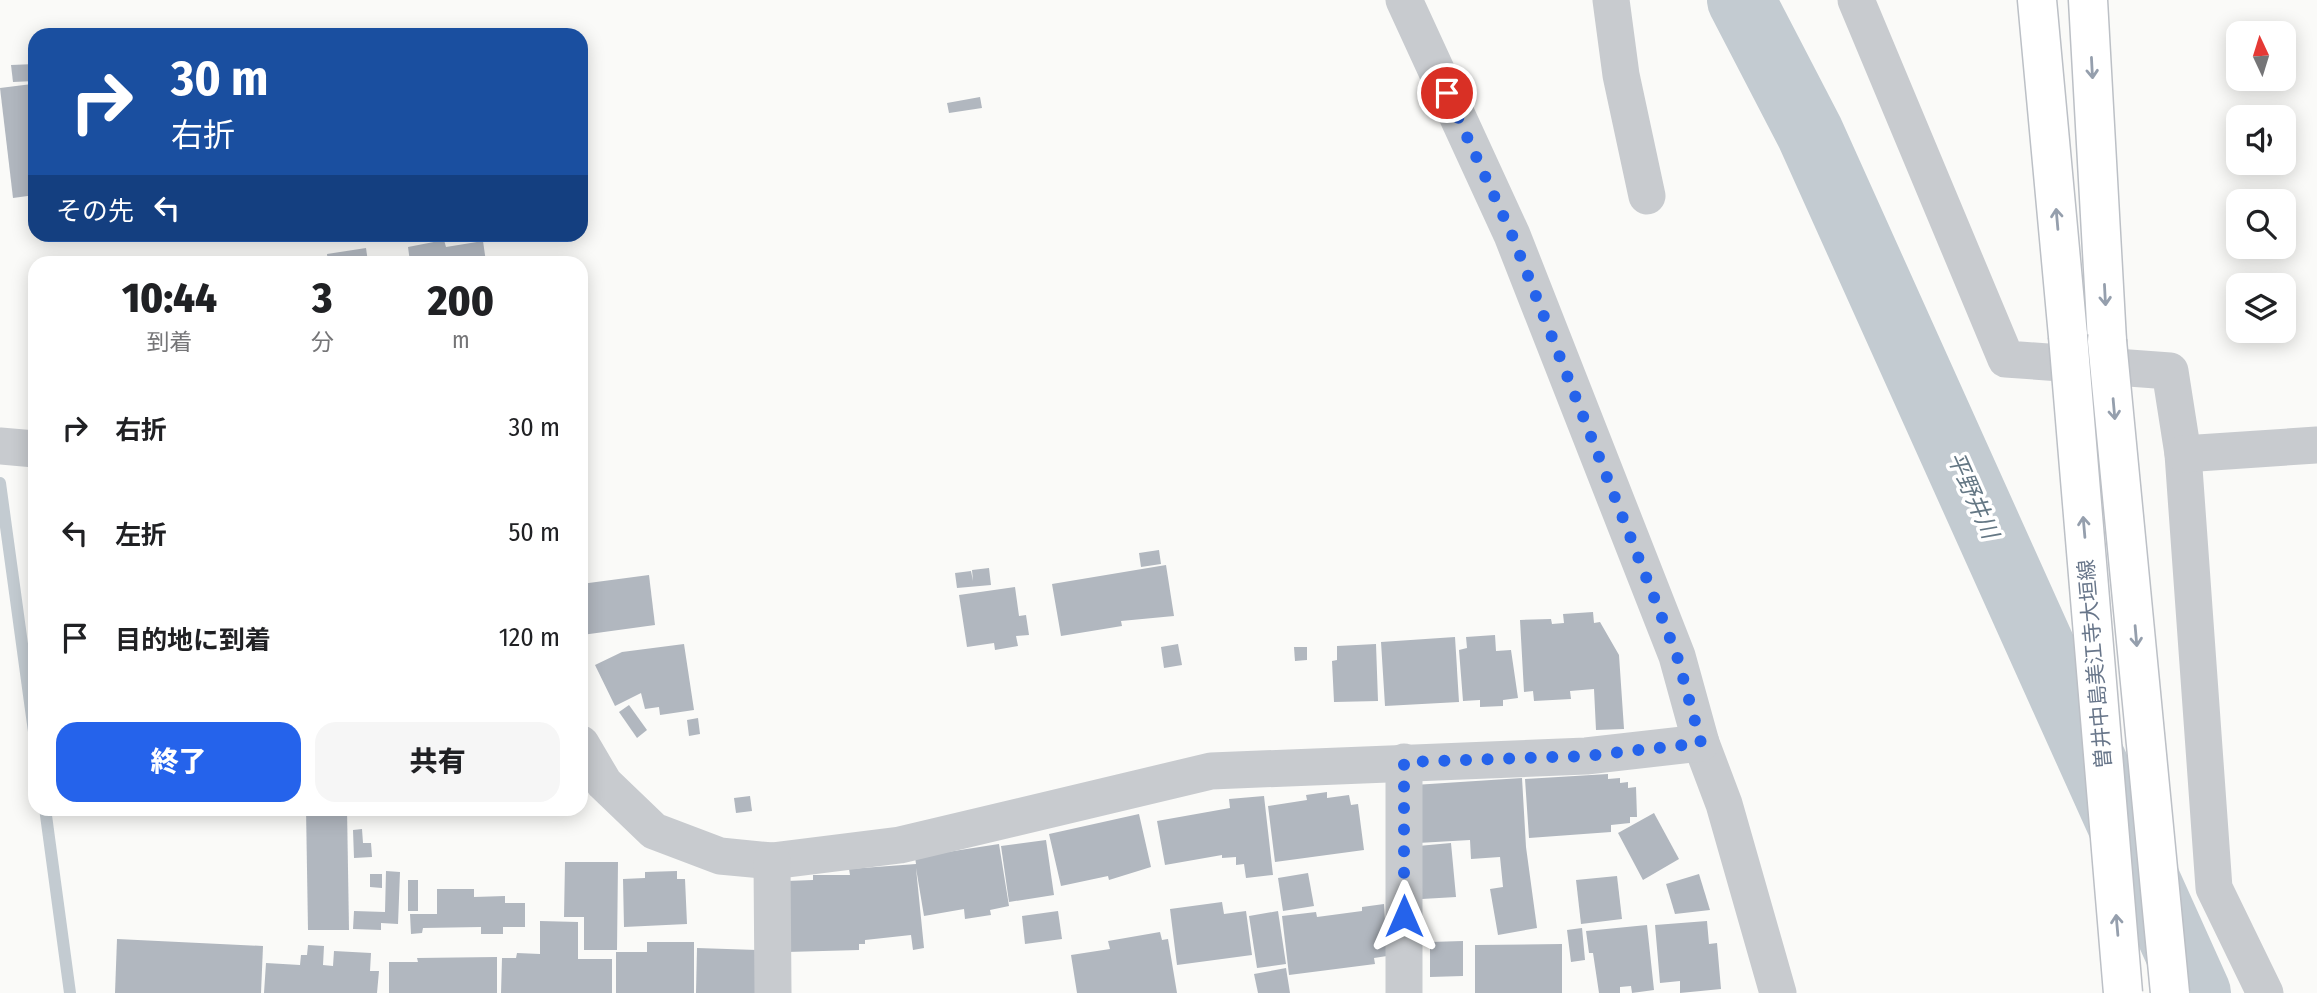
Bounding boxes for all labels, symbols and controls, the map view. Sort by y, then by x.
north arrow [2226,21,2296,91]
map controls [2226,21,2296,343]
text: 30 m [171,49,269,108]
icon: right [56,56,147,147]
one-way arrow [2086,56,2099,79]
pin [1417,63,1477,123]
icon: arrive [1428,74,1466,112]
button: sound [2226,105,2296,175]
text: 右折 [171,116,235,154]
icon: left [148,189,186,227]
button: search [2226,189,2296,259]
text: その先 [56,196,134,227]
one-way arrow [2050,208,2063,231]
text: 10:44 [122,273,217,323]
text: 3 [312,273,332,323]
button: layers [2226,273,2296,343]
text: 200 [428,276,494,326]
one-way arrow [2099,284,2112,306]
text: m [452,326,470,354]
text: 到着 [146,328,192,356]
text: 分 [311,328,334,356]
one-way arrow [2108,397,2121,420]
icon: right [56,409,94,447]
text: 30 m [509,412,560,443]
text: 右折 [115,415,167,446]
water label: 平野井川 [1942,447,2006,545]
icon: left [56,514,94,552]
text: 50 m [508,517,560,548]
one-way arrow [2077,517,2090,539]
text: 左折 [115,520,167,551]
street label: 曽井中島美江寺大垣線 [2073,558,2117,770]
icon: arrive [56,619,94,657]
text: 120 m [499,622,560,653]
one-way arrow [2130,624,2143,647]
text: 目的地に到着 [115,625,271,656]
button: 終了 [56,722,301,802]
button: 共有 [315,722,560,802]
position arrow [1367,879,1441,953]
one-way arrow [2110,914,2123,937]

